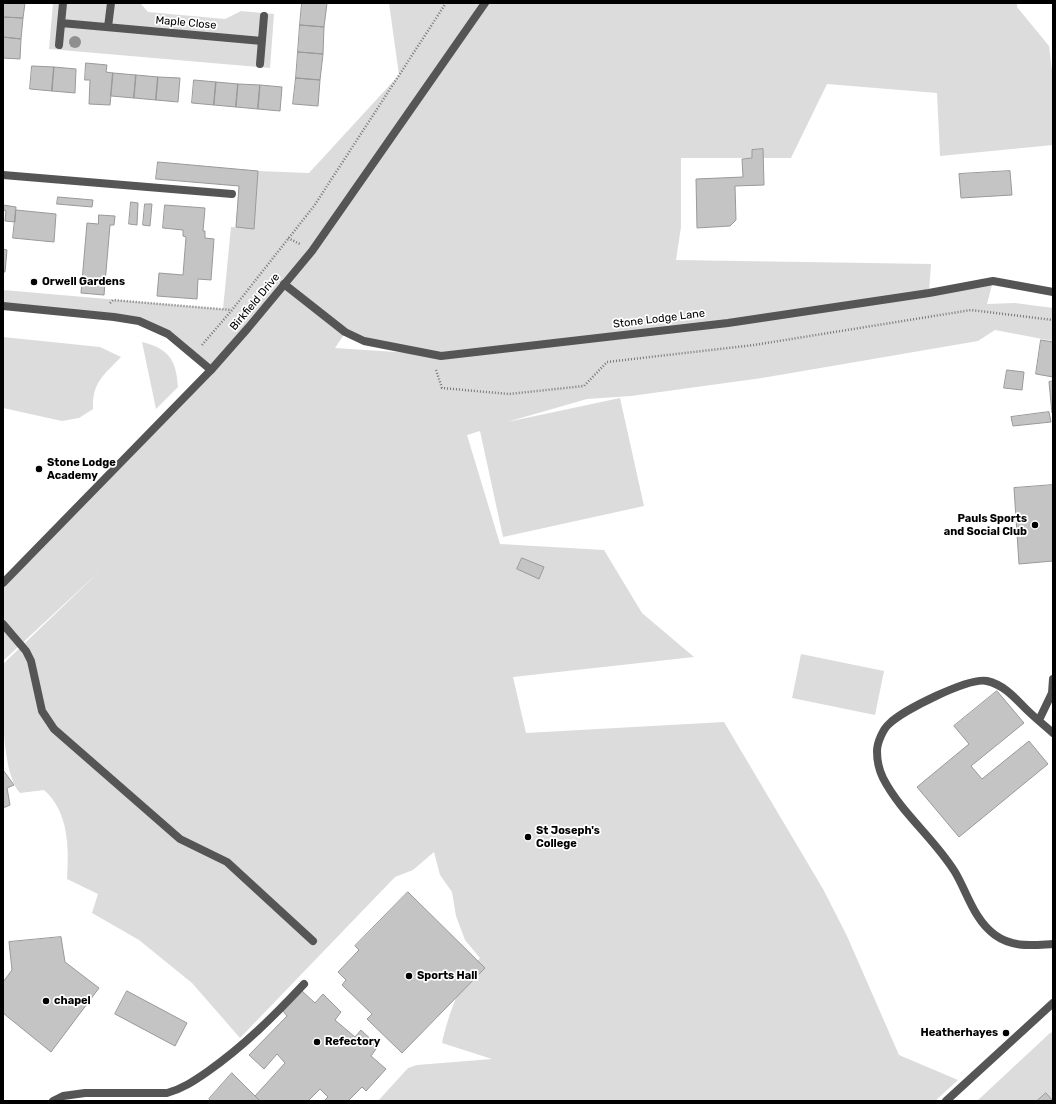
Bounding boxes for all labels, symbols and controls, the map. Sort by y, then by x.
street label: Maple Close [155,14,217,32]
street label: Birkfield Drive [227,271,283,333]
place label: Orwell Gardens [42,275,125,289]
marker: Orwell Gardens [29,277,39,287]
street label: Stone Lodge Lane [612,307,706,331]
place label: Stone Lodge Academy [47,456,116,482]
marker: Stone Lodge Academy [34,464,44,474]
place label: Pauls Sports and Social Club [944,512,1027,538]
marker: Pauls Sports and Social Club [1030,520,1040,530]
place label: St Joseph's College [536,824,600,850]
marker: St Joseph's College [523,832,533,842]
place label: Sports Hall [417,969,477,983]
marker: Sports Hall [404,971,414,981]
place label: chapel [54,994,91,1008]
marker: chapel [41,996,51,1006]
place label: Heatherhayes [921,1026,998,1040]
marker: Heatherhayes [1001,1028,1011,1038]
place label: Refectory [325,1035,380,1049]
marker: Refectory [312,1037,322,1047]

